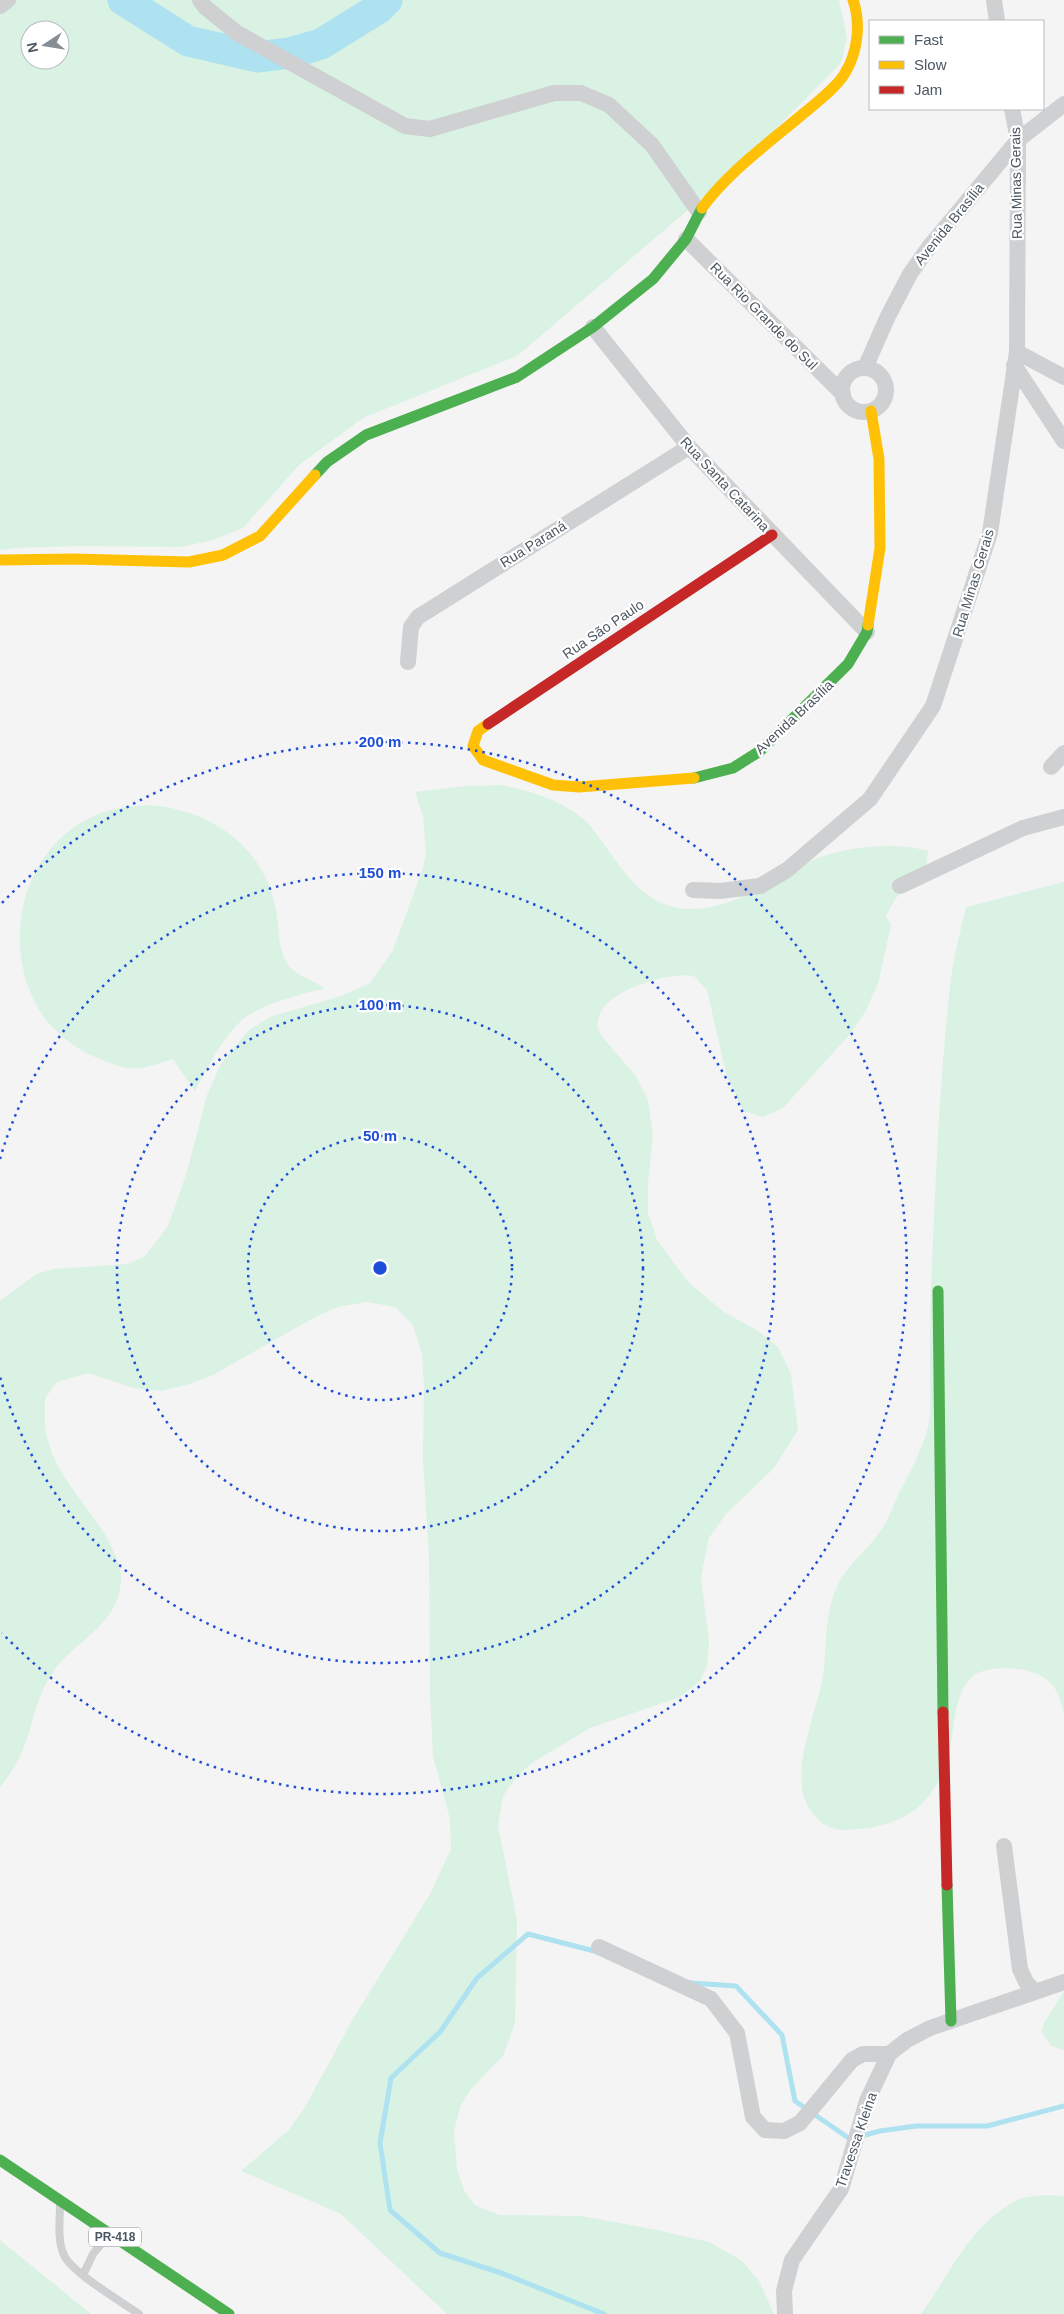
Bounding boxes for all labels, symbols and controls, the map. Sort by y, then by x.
north arrow [20,20,70,70]
legend [869,20,1044,110]
text: Fast [914,31,944,48]
text: N [23,41,41,54]
text: Slow [914,56,947,73]
text: Jam [914,81,942,98]
street label: Rua Minas Gerais [1007,127,1025,239]
street label: Avenida Brasília [911,180,987,268]
street label: Rua Rio Grande do Sul [707,259,821,373]
street label: Rua Santa Catarina [677,434,773,535]
street label: Rua Paraná [497,517,569,571]
street label: Rua Minas Gerais [949,527,997,639]
street label: Rua São Paulo [559,596,647,662]
street label: Avenida Brasília [752,677,837,757]
text: 200 m [359,733,401,750]
text: 150 m [359,864,401,881]
text: 100 m [359,996,401,1013]
text: 50 m [363,1127,397,1144]
centre of rings [371,1259,389,1277]
street label: Travessa Kleina [832,2090,880,2190]
road number: PR-418 [89,2228,141,2246]

